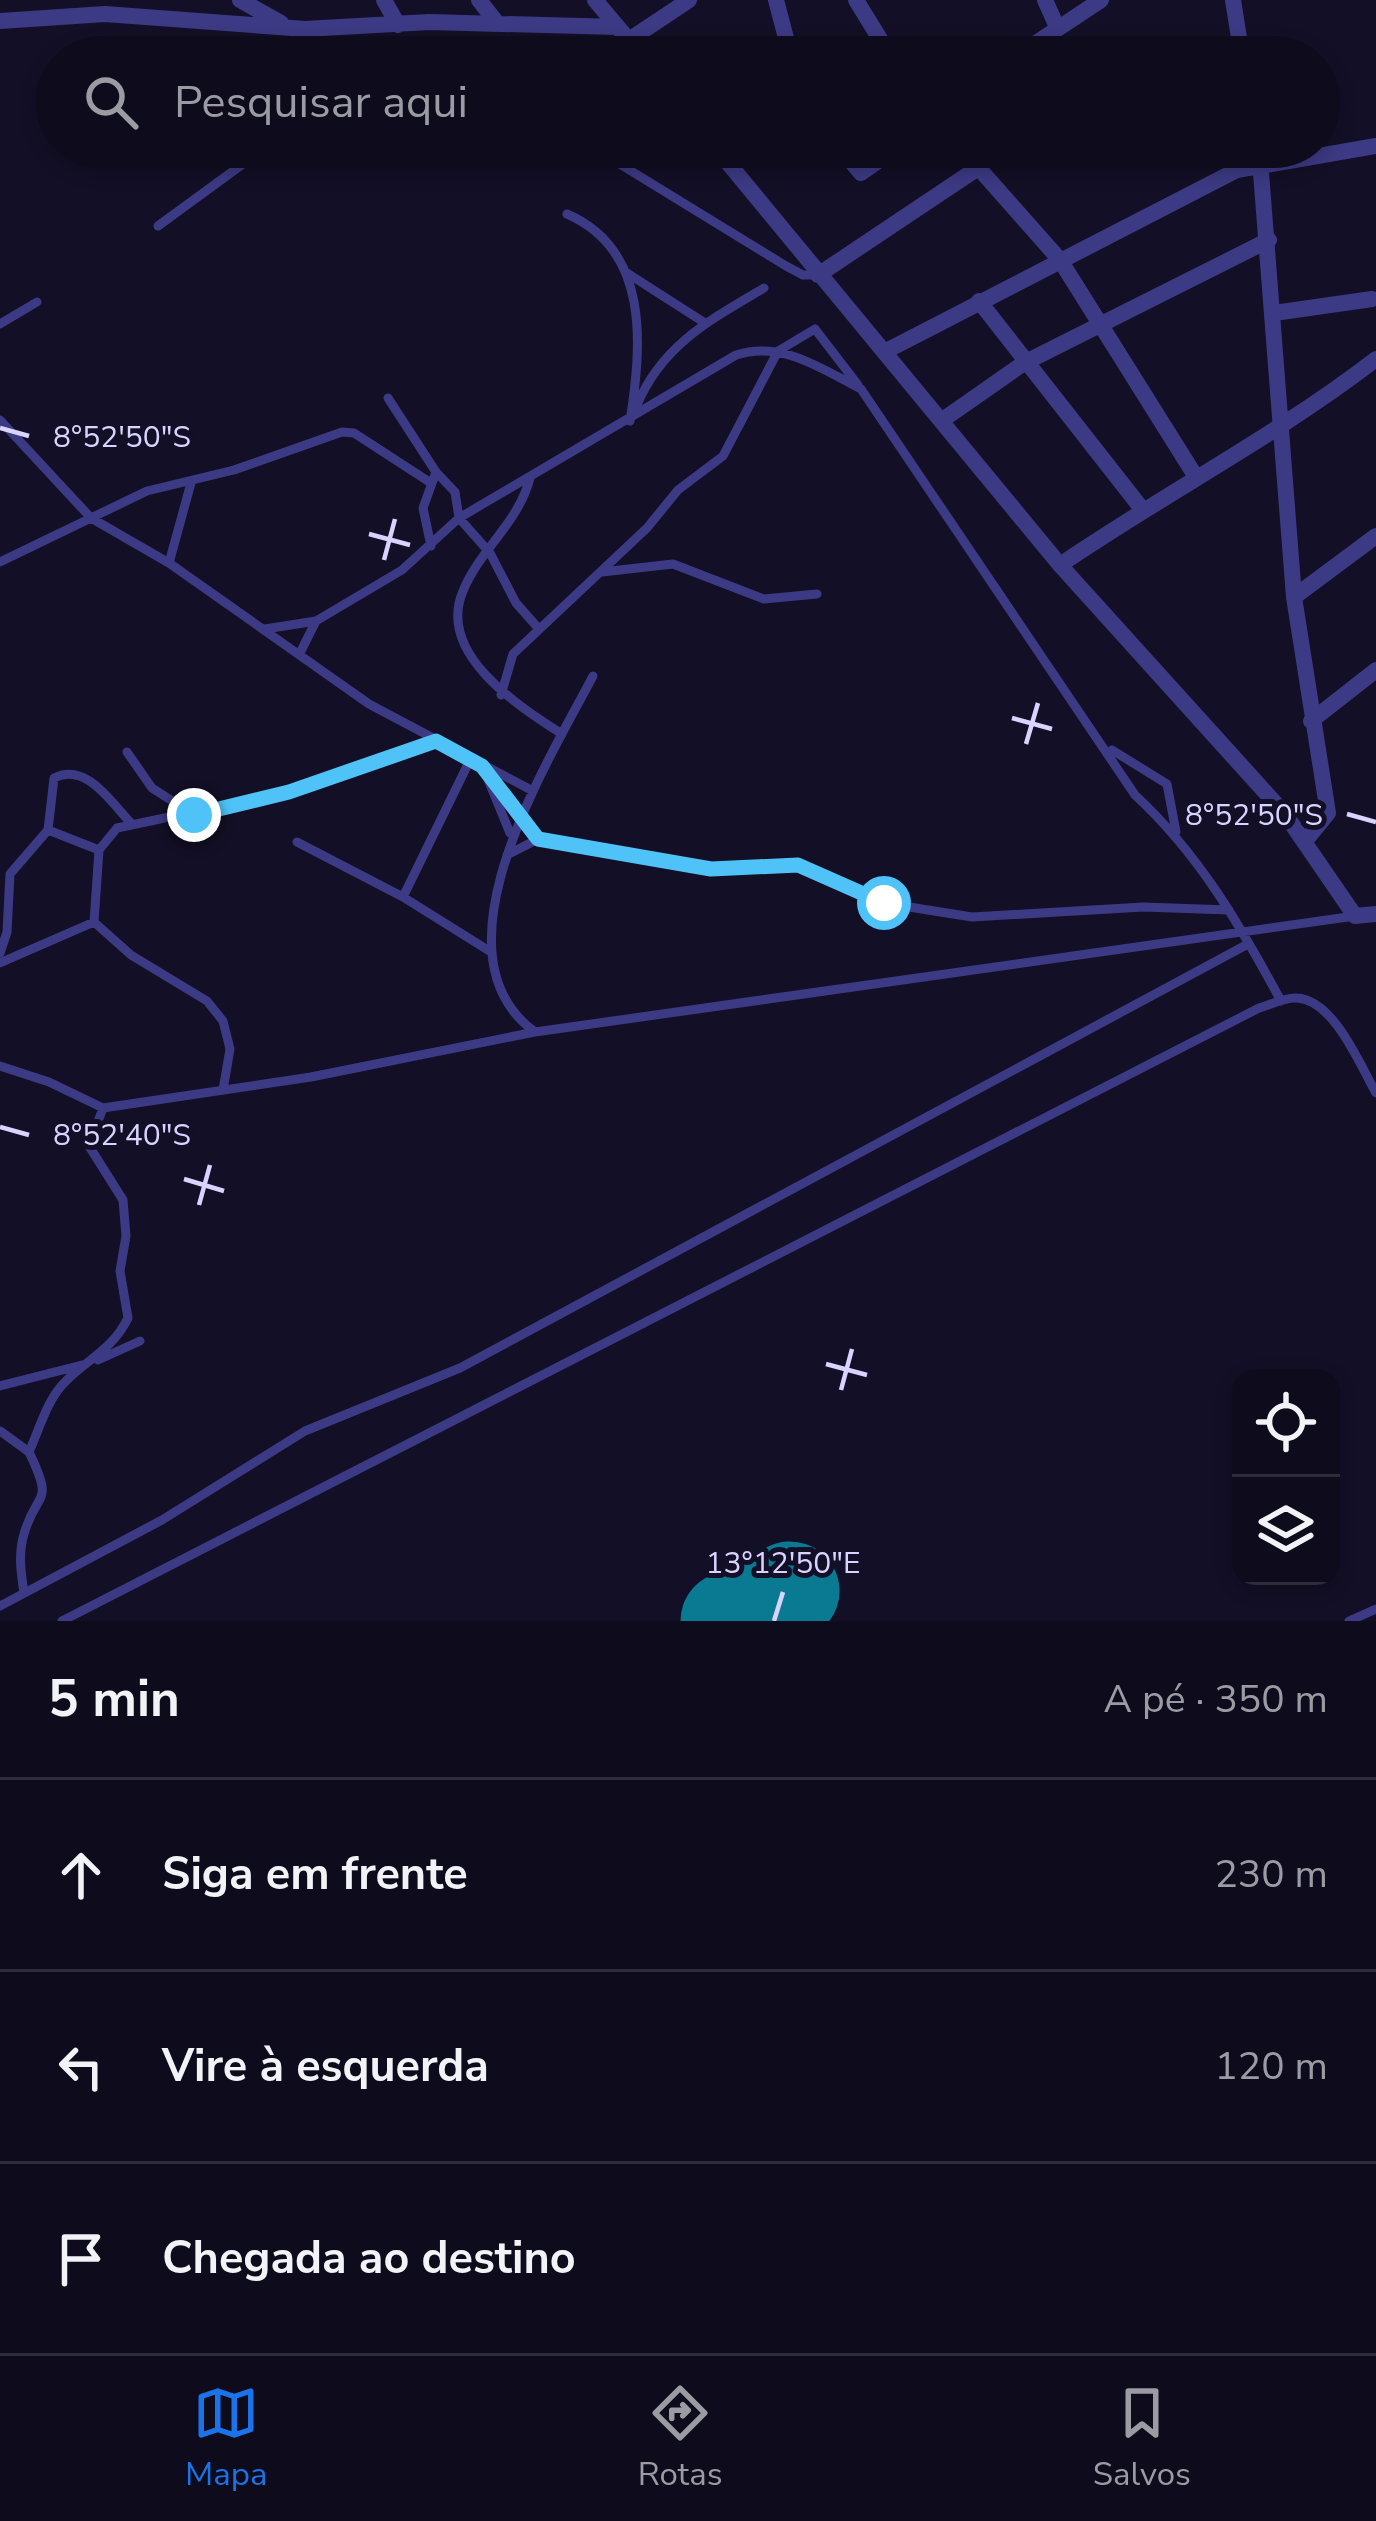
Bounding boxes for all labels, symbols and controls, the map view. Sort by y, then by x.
search box [36,36,1340,168]
icon: search [78,69,144,135]
text: Pesquisar aqui [174,72,468,133]
text: 8°52'50"S [53,417,191,458]
route end [167,788,221,842]
text: 8°52'50"S [1185,795,1323,836]
route start [857,876,911,930]
text: 8°52'40"S [53,1115,191,1156]
map controls [1232,1369,1340,1585]
button: locate [1232,1369,1340,1477]
button: layers [1232,1477,1340,1585]
text: 13°12'50"E [706,1543,860,1584]
text: 5 min [48,1664,180,1734]
text: A pé · 350 m [1104,1673,1328,1726]
icon: ahead [48,1842,114,1908]
text: Siga em frente [162,1844,468,1905]
text: 230 m [1214,1848,1328,1901]
icon: left [48,2034,114,2100]
text: Vire à esquerda [162,2036,489,2097]
text: 120 m [1214,2040,1328,2093]
icon: arrive [48,2226,114,2292]
text: Chegada ao destino [162,2228,576,2289]
tab: Mapa [185,2380,268,2497]
tab: Rotas [638,2380,723,2497]
tab: Salvos [1093,2380,1191,2497]

